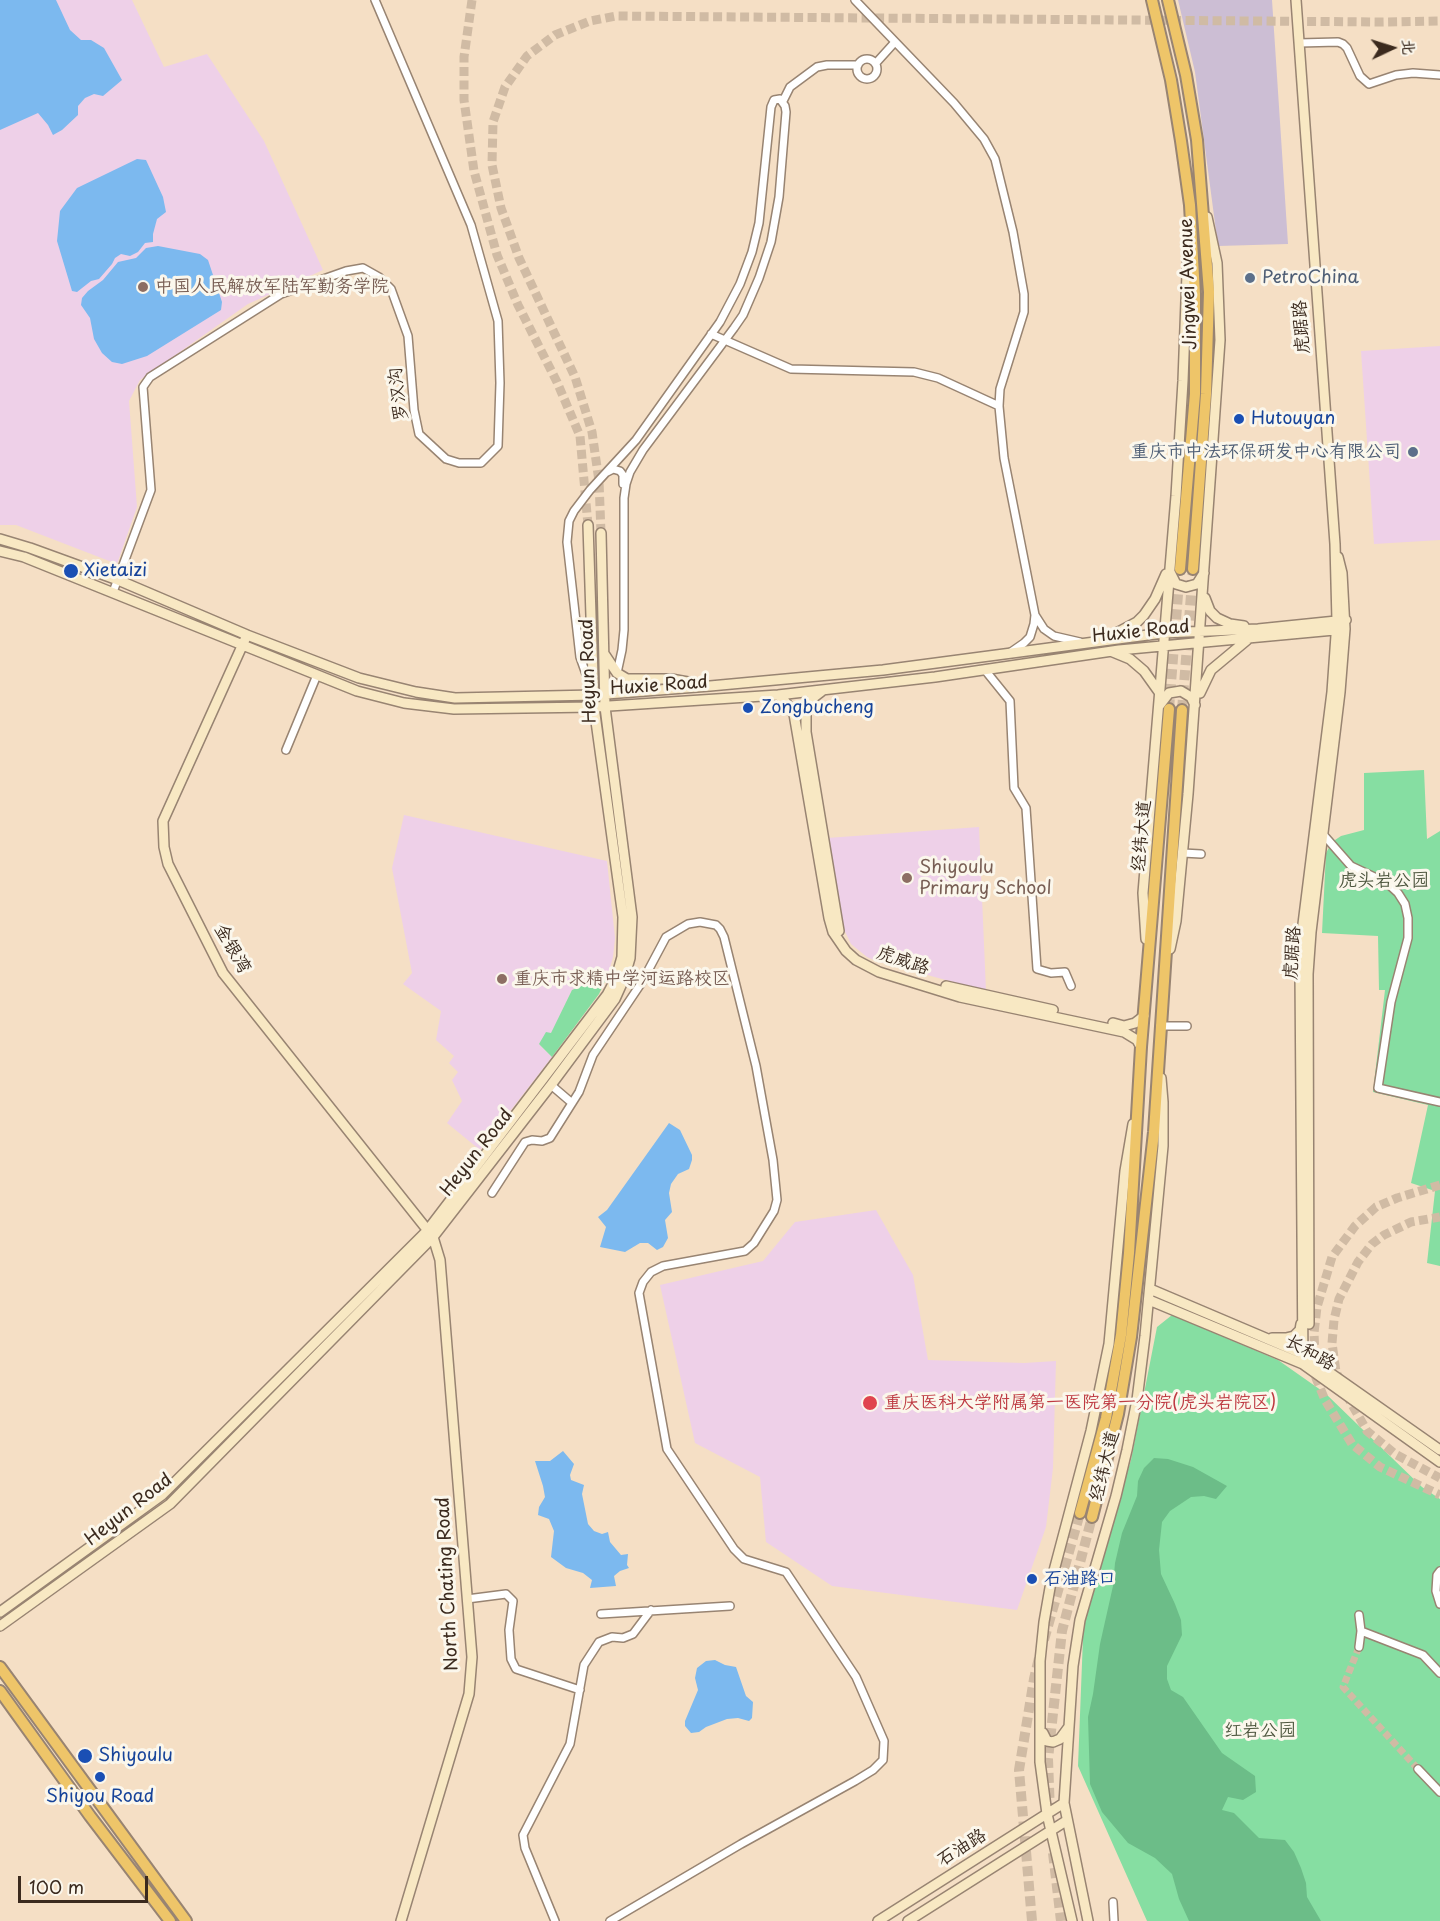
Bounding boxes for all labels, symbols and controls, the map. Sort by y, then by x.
north arrow [1362,18,1422,78]
text: 北 [1397,38,1422,56]
street label: Jingwei Avenue [1176,218,1202,350]
place label: PetroChina [1262,267,1359,289]
marker: PetroChina [1243,271,1257,285]
place label: 中国人民解放军陆军勤务学院 [155,276,389,298]
marker: 中国人民解放军陆军勤务学院 [136,280,150,294]
street label: 虎踞路 [1289,299,1315,355]
street label: 罗汉沟 [385,366,413,422]
place label: Hutouyan [1251,408,1335,430]
marker: Hutouyan [1232,412,1246,426]
place label: 重庆市中法环保研发中心有限公司 [1131,441,1401,463]
marker: 重庆市中法环保研发中心有限公司 [1406,445,1420,459]
place label: Xietaizi [84,560,147,582]
marker: Xietaizi [62,562,80,580]
street label: Huxie Road [1091,616,1191,648]
street label: Heyun Road [576,618,602,724]
street label: Huxie Road [609,672,709,700]
place label: Zongbucheng [760,697,874,719]
marker: Zongbucheng [741,701,755,715]
street label: 经纬大道 [1128,799,1156,873]
place label: Shiyoulu Primary School [919,857,1052,900]
park label: 虎头岩公园 [1339,870,1429,892]
marker: Shiyoulu Primary School [900,871,914,885]
street label: 金银湾 [209,920,255,978]
street label: 虎踞路 [1280,925,1306,981]
street label: 虎威路 [874,942,932,980]
place label: 重庆市求精中学河运路校区 [514,968,730,990]
marker: 重庆市求精中学河运路校区 [495,972,509,986]
street label: Heyun Road [436,1105,518,1201]
street label: 长和路 [1281,1330,1339,1376]
place label: 重庆医科大学附属第一医院第一分院(虎头岩院区) [884,1392,1276,1414]
marker: 重庆医科大学附属第一医院第一分院(虎头岩院区) [861,1394,879,1412]
street label: 经纬大道 [1086,1428,1124,1504]
street label: Heyun Road [81,1469,177,1551]
street label: North Chating Road [433,1496,463,1672]
place label: 石油路口 [1044,1568,1116,1590]
marker: 石油路口 [1025,1572,1039,1586]
park label: 红岩公园 [1224,1720,1296,1742]
place label: Shiyoulu [98,1745,173,1767]
marker: Shiyoulu [76,1747,94,1765]
marker: Shiyou Road [93,1770,107,1784]
place label: Shiyou Road [46,1786,154,1808]
street label: 石油路 [933,1825,991,1871]
scale bar [21,1864,152,1902]
text: 100 m [29,1873,84,1900]

